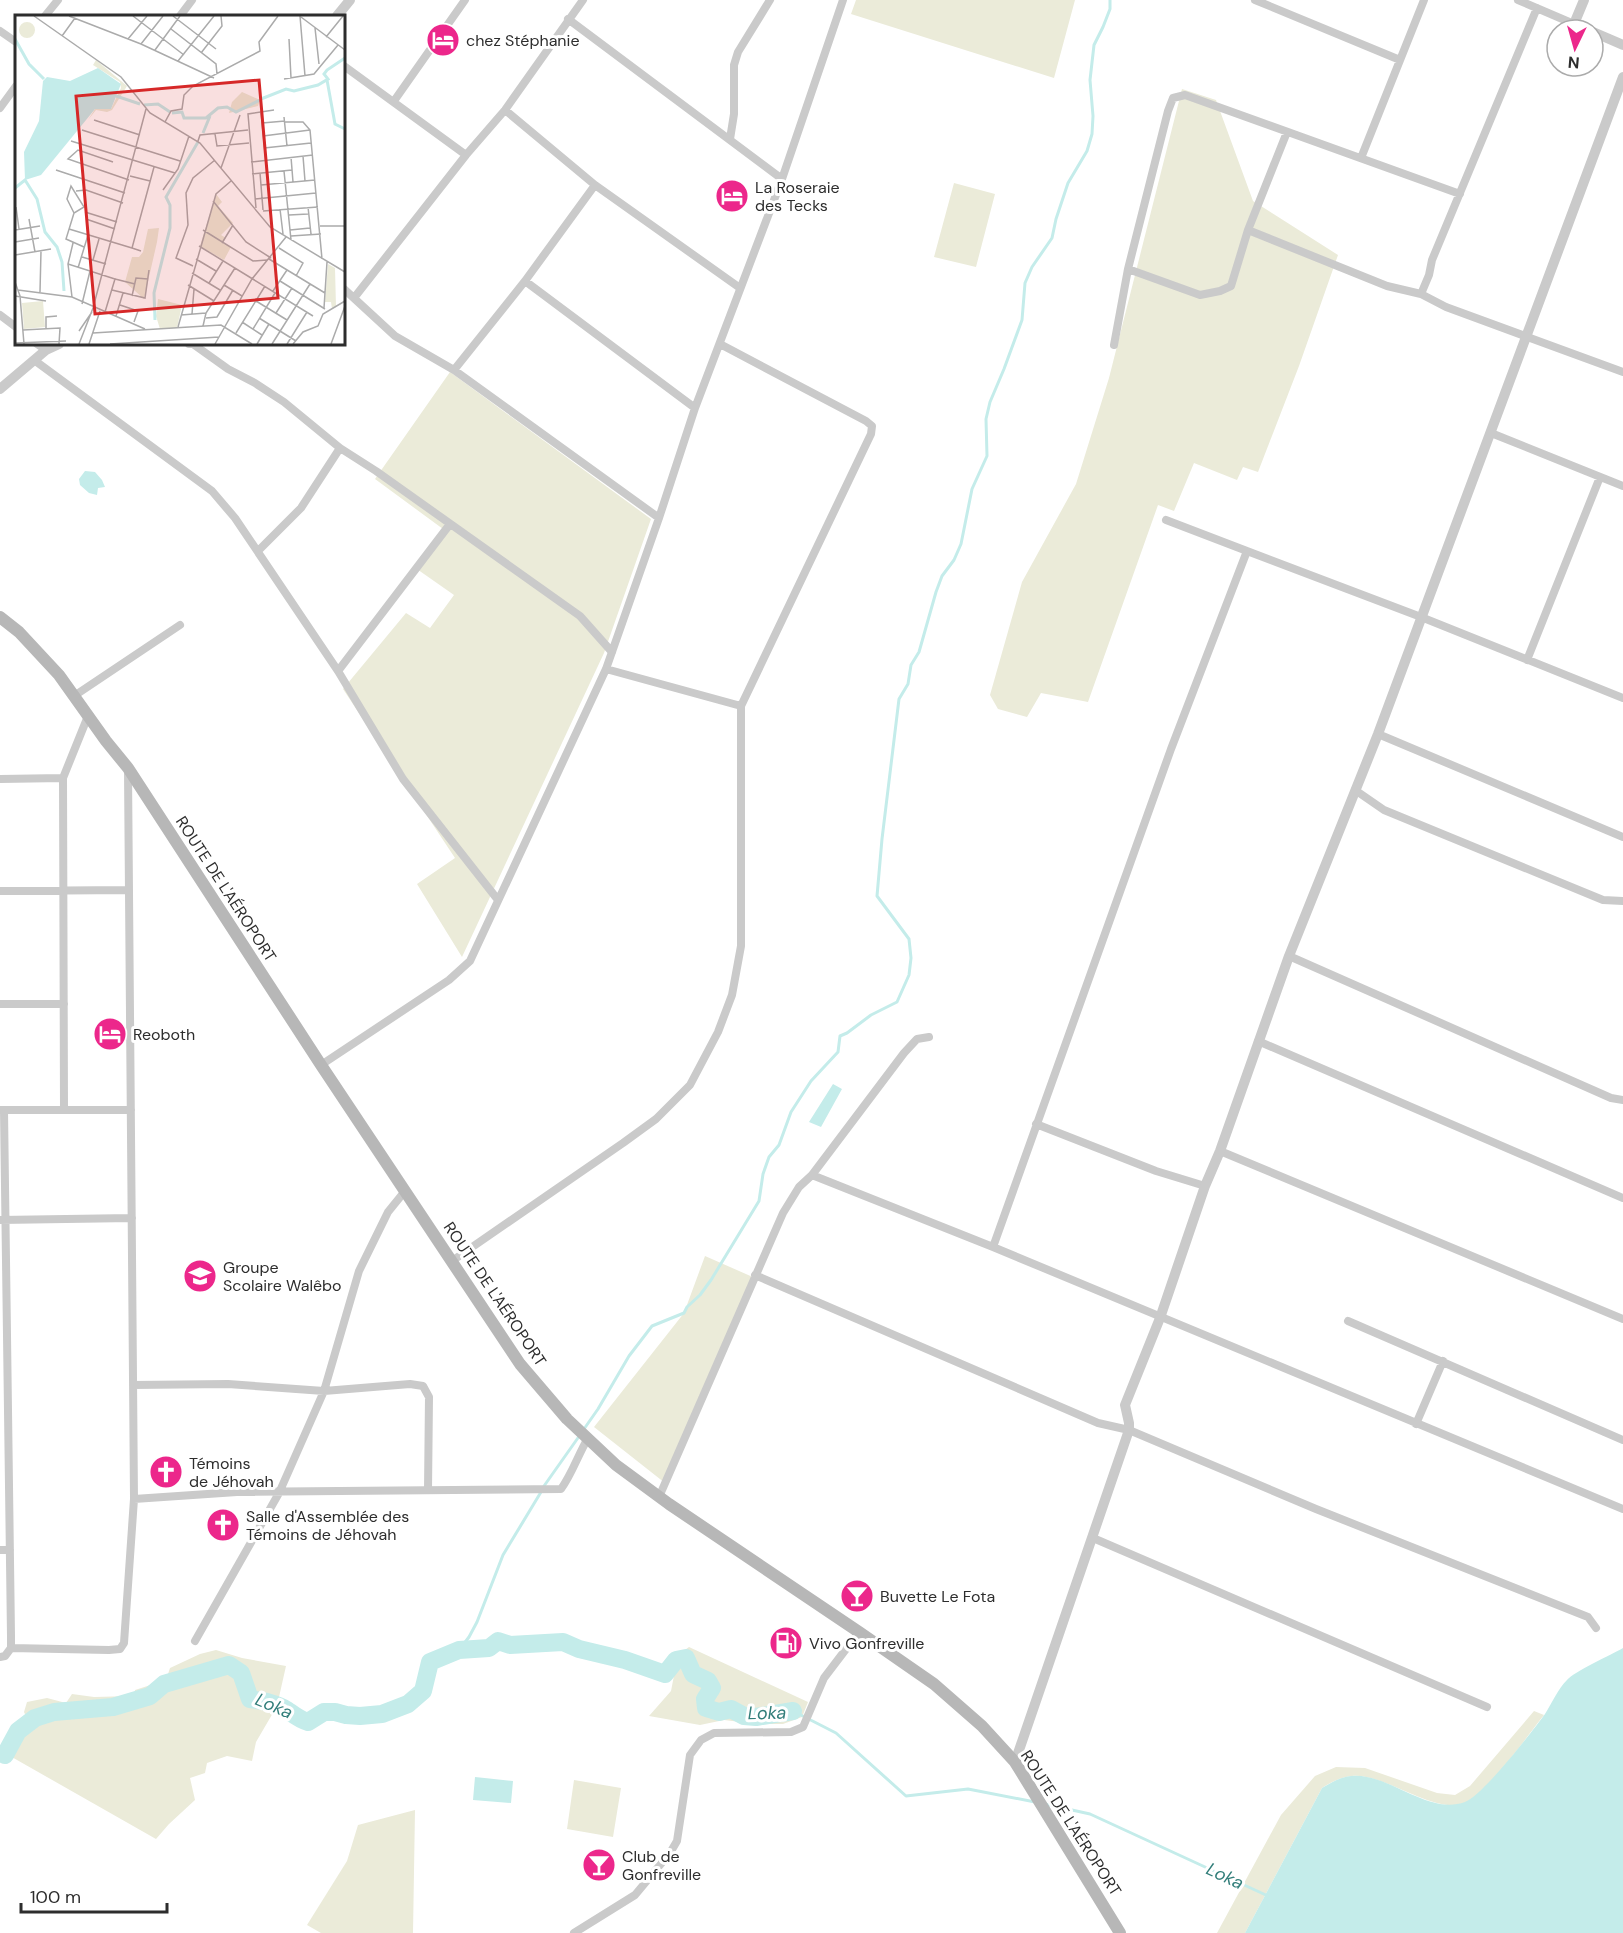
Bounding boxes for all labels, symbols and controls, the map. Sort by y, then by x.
inset map [15,15,345,345]
north arrow [1545,18,1605,78]
hotel icon: chez Stéphanie [425,22,461,58]
place label: chez Stéphanie [466,30,579,51]
text: N [1567,51,1580,73]
place label: La Roseraie des Tecks [755,177,840,216]
hotel icon: La Roseraie des Tecks [714,178,750,214]
street label: ROUTE DE L'AÉROPORT [171,812,281,966]
hotel icon: Reoboth [92,1016,128,1052]
place label: Reoboth [133,1024,195,1045]
street label: ROUTE DE L'AÉROPORT [439,1218,551,1370]
place label: Groupe Scolaire Walêbo [223,1257,342,1296]
school or university icon: Groupe Scolaire Walêbo [182,1258,218,1294]
place label: Témoins de Jéhovah [189,1453,274,1492]
church icon: Témoins de Jéhovah [148,1454,184,1490]
place label: Salle d'Assemblée des Témoins de Jéhovah [246,1506,409,1545]
church icon: Salle d'Assemblée des Témoins de Jéhovah [205,1507,241,1543]
bar icon: Buvette Le Fota [839,1578,875,1614]
place label: Buvette Le Fota [880,1586,995,1607]
fuel station icon: Vivo Gonfreville [768,1625,804,1661]
place label: Vivo Gonfreville [809,1633,924,1654]
water label: Loka [252,1687,297,1725]
water label: Loka [747,1701,787,1725]
street label: ROUTE DE L'AÉROPORT [1016,1746,1126,1900]
place label: Club de Gonfreville [622,1846,701,1885]
bar icon: Club de Gonfreville [581,1847,617,1883]
water label: Loka [1202,1857,1248,1895]
scale bar [21,1876,166,1914]
text: 100 m [30,1885,81,1909]

